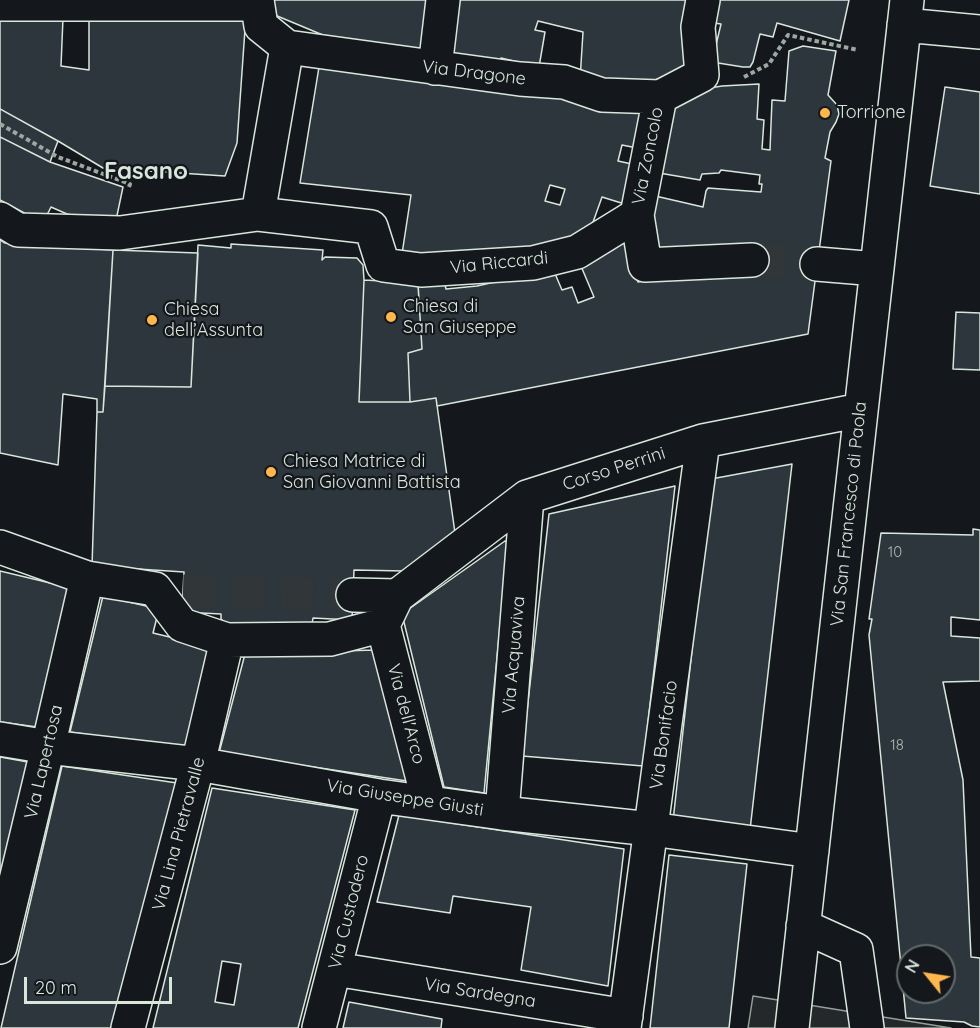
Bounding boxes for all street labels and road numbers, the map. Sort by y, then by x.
street label: Via Dragone [421,56,527,90]
street label: Via Zoncolo [628,105,668,207]
street label: Via Riccardi [449,247,549,279]
street label: Via San Francesco di Paola [826,400,872,628]
street label: Corso Perrini [560,442,668,496]
street label: Via Acquaviva [498,595,530,715]
street label: Via dell'Arco [382,662,430,766]
street label: Via Bonifacio [646,679,682,791]
street label: Via Lapertosa [20,703,68,821]
street label: Via Lina Pietravalle [148,755,210,913]
street label: Via Giuseppe Giusti [325,775,485,821]
street label: Via Custodero [324,852,374,972]
street label: Via Sardegna [423,974,537,1012]

